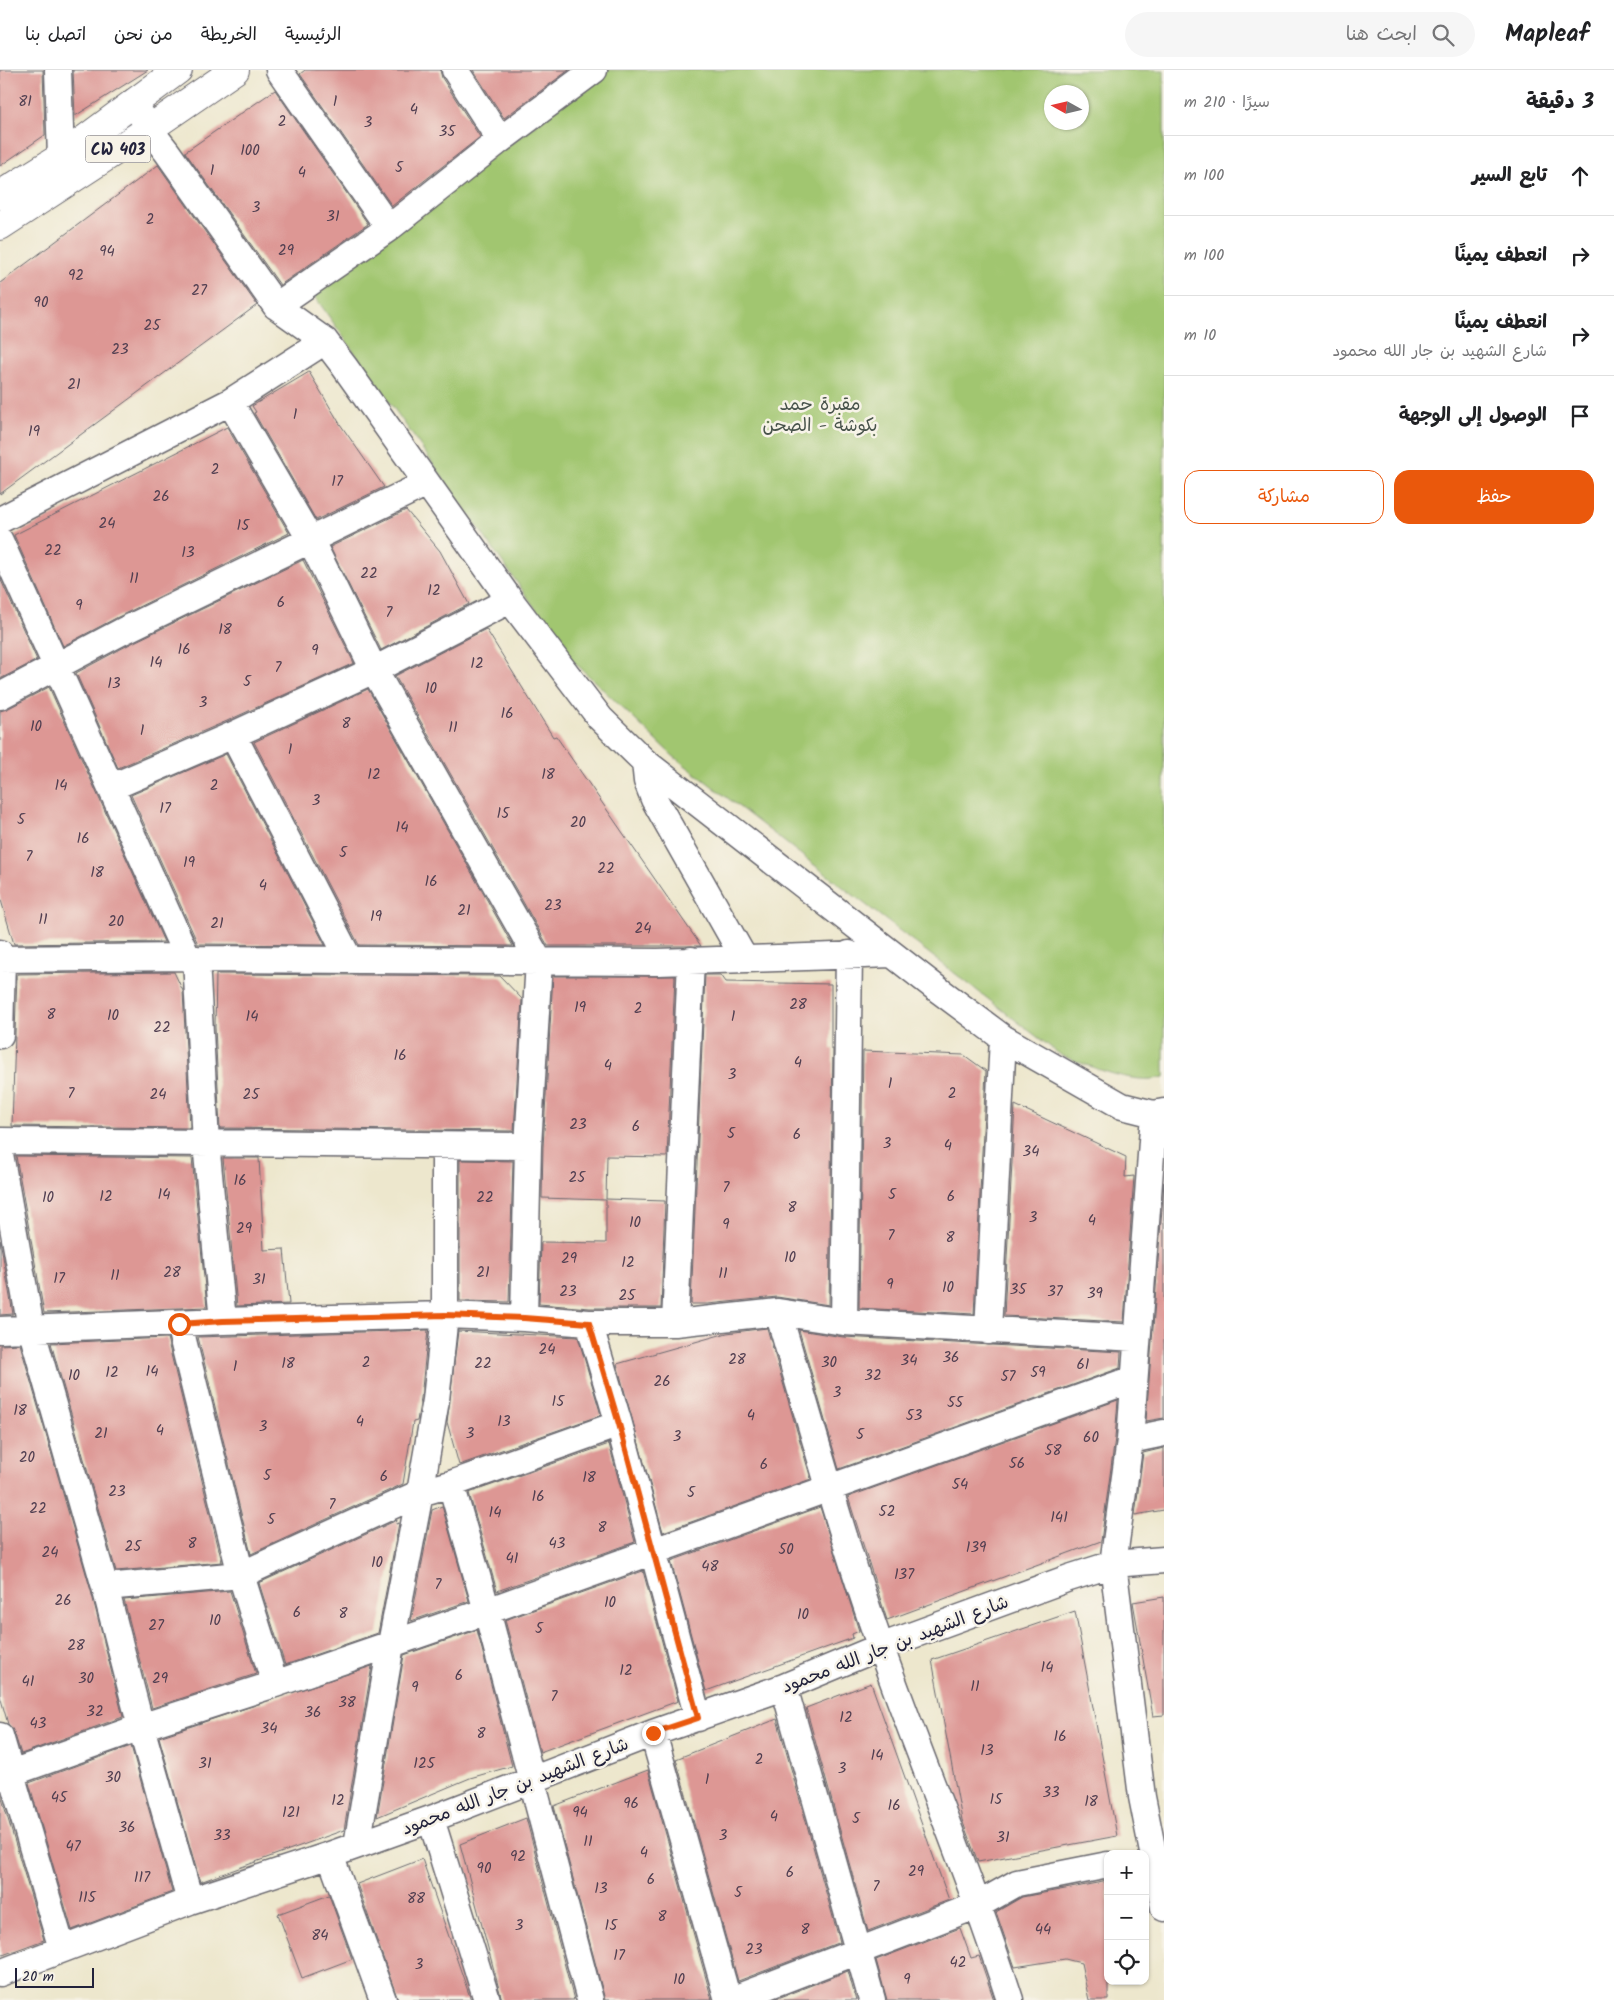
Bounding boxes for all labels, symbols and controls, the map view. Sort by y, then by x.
search box [1125,12,1475,57]
text: Mapleaf [1505,15,1589,54]
text: ابحث هنا [1346,20,1417,50]
text: اتصل بنا [25,21,86,50]
text: من نحن [114,21,173,50]
text: الخريطة [201,21,257,50]
text: الرئيسية [285,21,341,50]
icon: search [1429,21,1457,49]
north arrow [1044,85,1089,130]
text: 3 دقيقة [1526,86,1594,119]
house number: 81 [18,90,32,114]
house number: 1 [333,90,338,114]
text: سيرًا · 210 m [1184,90,1270,115]
house number: 4 [410,98,418,122]
house number: 2 [278,110,286,134]
house number: 3 [364,111,373,135]
house number: 35 [439,120,456,144]
road number: CW 403 [86,136,150,162]
house number: 100 [240,139,260,163]
house number: 5 [395,156,404,180]
house number: 1 [210,159,215,183]
house number: 4 [298,161,306,185]
text: تابع السير [1472,161,1547,191]
icon: ahead [1566,162,1594,190]
text: 100 m [1184,163,1224,188]
house number: 3 [252,196,261,220]
house number: 31 [326,205,340,229]
house number: 2 [146,208,154,232]
house number: 29 [278,239,295,263]
house number: 94 [99,240,115,264]
text: انعطف يمينًا [1455,241,1547,271]
icon: right [1566,242,1594,270]
text: 100 m [1184,243,1224,268]
house number: 92 [68,264,84,288]
house number: 27 [191,279,208,303]
house number: 90 [34,291,49,315]
text: انعطف يمينًا [1455,308,1547,338]
house number: 25 [144,314,161,338]
icon: right [1566,322,1594,350]
text: 10 m [1184,323,1216,348]
house number: 23 [111,338,129,362]
text: شارع الشهيد بن جار الله محمود [1333,339,1547,364]
house number: 21 [67,373,81,397]
park label: مقبرة حمد بكوشة - الصحن [762,391,878,441]
text: الوصول إلى الوجهة [1399,401,1547,431]
icon: arrive [1566,402,1594,430]
house number: 1 [293,403,298,427]
house number: 19 [28,420,41,444]
house number: 2 [211,458,219,482]
house number: 17 [331,470,344,494]
button: مشاركة [1184,470,1384,524]
button: حفظ [1394,470,1594,524]
house number: 26 [152,485,170,509]
house number: 24 [99,512,115,536]
house number: 15 [237,514,250,538]
house number: 22 [44,539,62,563]
house number: 13 [181,541,195,565]
house number: 22 [360,562,378,586]
house number: 11 [129,567,139,591]
house number: 12 [427,579,441,603]
house number: 6 [277,591,285,615]
house number: 9 [75,594,83,618]
house number: 7 [386,601,394,625]
house number: 18 [218,618,233,642]
house number: 16 [177,638,191,662]
house number: 9 [311,639,319,663]
house number: 14 [150,651,162,675]
house number: 12 [470,652,484,676]
house number: 7 [275,656,283,680]
house number: 5 [243,670,252,694]
house number: 13 [107,672,121,696]
house number: 10 [425,677,438,701]
house number: 3 [199,691,208,715]
house number: 16 [500,702,514,726]
house number: 8 [341,712,351,736]
house number: 10 [30,715,43,739]
house number: 11 [448,716,458,740]
house number: 1 [140,719,145,743]
house number: 1 [288,738,293,762]
house number: 12 [367,763,381,787]
house number: 18 [541,763,556,787]
house number: 14 [55,774,67,798]
house number: 2 [210,774,218,798]
house number: 3 [312,789,321,813]
house number: 17 [159,797,172,821]
house number: 15 [497,802,510,826]
house number: 5 [17,808,26,832]
house number: 20 [570,811,587,835]
house number: 14 [396,816,408,840]
house number: 16 [76,827,90,851]
house number: 5 [339,841,348,865]
house number: 7 [26,845,34,869]
house number: 19 [183,851,196,875]
house number: 22 [597,857,615,881]
house number: 18 [90,861,105,885]
house number: 16 [424,870,438,894]
house number: 4 [259,874,267,898]
house number: 23 [544,894,562,918]
house number: 21 [457,899,471,923]
house number: 19 [370,905,383,929]
house number: 11 [38,908,48,932]
house number: 20 [108,910,125,934]
house number: 21 [210,912,224,936]
house number: 24 [635,917,651,941]
house number: 28 [789,993,808,1017]
house number: 19 [574,996,587,1020]
house number: 2 [634,997,642,1021]
house number: 8 [46,1003,56,1027]
house number: 10 [107,1004,120,1028]
house number: 14 [246,1005,258,1029]
house number: 1 [731,1005,736,1029]
house number: 22 [153,1016,171,1040]
house number: 16 [393,1044,407,1068]
house number: 4 [794,1051,802,1075]
house number: 4 [604,1054,612,1078]
house number: 3 [728,1063,737,1087]
house number: 1 [888,1072,893,1096]
house number: 7 [68,1082,76,1106]
house number: 2 [948,1082,956,1106]
house number: 24 [150,1083,166,1107]
house number: 25 [243,1083,260,1107]
house number: 23 [569,1113,587,1137]
house number: 6 [632,1115,640,1139]
house number: 5 [727,1122,736,1146]
house number: 6 [793,1123,801,1147]
house number: 3 [883,1132,892,1156]
house number: 4 [944,1134,952,1158]
house number: 34 [1023,1140,1039,1164]
house number: 25 [569,1166,586,1190]
house number: 16 [233,1169,247,1193]
house number: 7 [723,1176,731,1200]
house number: 14 [158,1183,170,1207]
house number: 5 [888,1183,897,1207]
house number: 12 [99,1185,113,1209]
house number: 6 [947,1185,955,1209]
house number: 10 [42,1186,55,1210]
house number: 22 [476,1186,494,1210]
house number: 8 [787,1196,797,1220]
house number: 3 [1029,1206,1038,1230]
house number: 4 [1088,1209,1096,1233]
house number: 10 [629,1211,642,1235]
house number: 9 [722,1213,730,1237]
house number: 29 [236,1217,253,1241]
house number: 7 [888,1224,896,1248]
house number: 8 [945,1226,955,1250]
house number: 10 [784,1246,797,1270]
house number: 29 [561,1247,578,1271]
house number: 12 [621,1251,635,1275]
house number: 28 [163,1261,182,1285]
house number: 21 [476,1261,490,1285]
house number: 11 [718,1262,728,1286]
house number: 11 [110,1264,120,1288]
house number: 17 [53,1267,66,1291]
house number: 31 [252,1268,266,1292]
house number: 9 [886,1273,894,1297]
house number: 10 [942,1276,955,1300]
house number: 35 [1010,1278,1027,1302]
house number: 23 [559,1280,577,1304]
house number: 37 [1047,1280,1064,1304]
house number: 39 [1087,1282,1104,1306]
house number: 25 [619,1284,636,1308]
route start [168,1313,191,1336]
house number: 24 [539,1338,555,1362]
house number: 36 [943,1346,959,1370]
house number: 28 [728,1348,747,1372]
house number: 34 [901,1349,917,1373]
house number: 2 [362,1351,370,1375]
house number: 30 [821,1351,838,1375]
house number: 18 [281,1352,296,1376]
house number: 22 [474,1352,492,1376]
house number: 61 [1076,1353,1090,1377]
house number: 1 [233,1355,238,1379]
house number: 14 [146,1360,158,1384]
house number: 12 [105,1361,119,1385]
house number: 59 [1030,1361,1046,1385]
house number: 10 [68,1364,81,1388]
house number: 32 [864,1364,882,1388]
house number: 57 [1001,1365,1017,1389]
house number: 26 [653,1370,671,1394]
house number: 3 [833,1381,842,1405]
house number: 15 [552,1390,565,1414]
house number: 55 [947,1391,964,1415]
house number: 18 [13,1399,28,1423]
house number: 4 [747,1404,755,1428]
house number: 53 [906,1404,923,1428]
house number: 4 [356,1410,364,1434]
house number: 13 [497,1410,511,1434]
house number: 3 [259,1415,268,1439]
house number: 4 [156,1419,164,1443]
house number: 21 [94,1422,108,1446]
house number: 3 [466,1422,475,1446]
house number: 5 [856,1423,865,1447]
house number: 3 [673,1425,682,1449]
house number: 60 [1083,1426,1099,1450]
house number: 58 [1044,1439,1063,1463]
house number: 20 [19,1446,36,1470]
house number: 56 [1009,1452,1025,1476]
house number: 6 [760,1453,768,1477]
house number: 5 [263,1464,272,1488]
house number: 6 [380,1465,388,1489]
house number: 18 [582,1466,597,1490]
house number: 54 [952,1473,968,1497]
house number: 23 [108,1480,126,1504]
house number: 5 [687,1481,696,1505]
house number: 16 [531,1485,545,1509]
house number: 7 [329,1493,337,1517]
house number: 22 [29,1497,47,1521]
house number: 52 [879,1500,895,1524]
house number: 14 [489,1501,501,1525]
house number: 141 [1050,1506,1068,1530]
house number: 5 [267,1508,276,1532]
house number: 8 [597,1516,607,1540]
house number: 8 [187,1532,197,1556]
house number: 43 [549,1532,566,1556]
house number: 25 [125,1535,142,1559]
house number: 139 [966,1536,987,1560]
house number: 50 [778,1538,794,1562]
house number: 24 [42,1541,58,1565]
house number: 41 [506,1547,519,1571]
house number: 10 [371,1551,384,1575]
house number: 48 [701,1555,720,1579]
house number: 137 [894,1563,915,1587]
house number: 7 [435,1573,443,1597]
house number: 26 [54,1589,72,1613]
street label: شارع الشهيد بن جار الله محمود [778,1589,1013,1702]
house number: 10 [604,1591,617,1615]
house number: 6 [293,1601,301,1625]
house number: 8 [338,1602,348,1626]
house number: 10 [797,1603,810,1627]
house number: 10 [209,1609,222,1633]
house number: 27 [148,1614,165,1638]
house number: 5 [535,1617,544,1641]
house number: 28 [67,1634,86,1658]
house number: 14 [1041,1656,1053,1680]
house number: 12 [619,1659,633,1683]
house number: 6 [455,1664,463,1688]
house number: 30 [78,1667,95,1691]
house number: 29 [152,1667,169,1691]
house number: 41 [22,1670,35,1694]
house number: 11 [970,1675,980,1699]
house number: 9 [411,1676,419,1700]
house number: 7 [551,1685,559,1709]
house number: 38 [338,1691,357,1715]
house number: 32 [86,1700,104,1724]
house number: 36 [305,1701,321,1725]
house number: 12 [839,1706,853,1730]
house number: 43 [30,1712,47,1736]
house number: 34 [261,1717,277,1741]
house number: 8 [476,1722,486,1746]
route end [642,1722,665,1745]
house number: 16 [1053,1725,1067,1749]
street label: شارع الشهيد بن جار الله محمود [398,1731,633,1844]
house number: 13 [980,1739,994,1763]
house number: 14 [871,1744,883,1768]
house number: 2 [755,1748,763,1772]
house number: 31 [198,1752,212,1776]
house number: 125 [413,1752,436,1776]
house number: 3 [838,1757,847,1781]
house number: 30 [105,1766,122,1790]
house number: 1 [705,1768,710,1792]
house number: 33 [1042,1781,1060,1805]
house number: 45 [51,1786,68,1810]
house number: 15 [990,1788,1003,1812]
house number: 12 [331,1789,345,1813]
house number: 18 [1084,1790,1099,1814]
house number: 96 [623,1792,639,1816]
house number: 16 [887,1794,901,1818]
house number: 121 [282,1801,300,1825]
house number: 94 [572,1801,588,1825]
house number: 4 [770,1805,778,1829]
house number: 5 [852,1807,861,1831]
house number: 36 [119,1816,135,1840]
house number: 33 [213,1824,231,1848]
house number: 3 [719,1824,728,1848]
house number: 31 [996,1826,1010,1850]
house number: 11 [583,1830,593,1854]
house number: 47 [65,1835,82,1859]
house number: 4 [640,1841,648,1865]
house number: 92 [510,1845,526,1869]
map controls [1104,1850,1149,1985]
button: + [1104,1850,1149,1895]
house number: 90 [477,1857,492,1881]
house number: 29 [908,1860,925,1884]
house number: 6 [786,1861,794,1885]
house number: 117 [134,1866,151,1890]
house number: 6 [647,1868,655,1892]
house number: 7 [873,1875,881,1899]
house number: 13 [594,1877,608,1901]
house number: 5 [734,1881,743,1905]
house number: 115 [78,1886,97,1910]
house number: 88 [407,1887,426,1911]
button: − [1104,1895,1149,1940]
house number: 8 [657,1905,667,1929]
house number: 3 [515,1914,524,1938]
house number: 15 [605,1914,618,1938]
house number: 8 [800,1918,810,1942]
house number: 44 [1035,1918,1051,1942]
house number: 84 [311,1924,329,1948]
house number: 23 [745,1938,763,1962]
button: locate [1104,1940,1149,1985]
house number: 17 [613,1944,626,1968]
house number: 42 [950,1951,966,1975]
house number: 3 [415,1953,424,1977]
scale bar [15,1965,94,1988]
text: 20 m [22,1966,54,1988]
house number: 10 [673,1968,686,1992]
house number: 9 [903,1968,911,1992]

